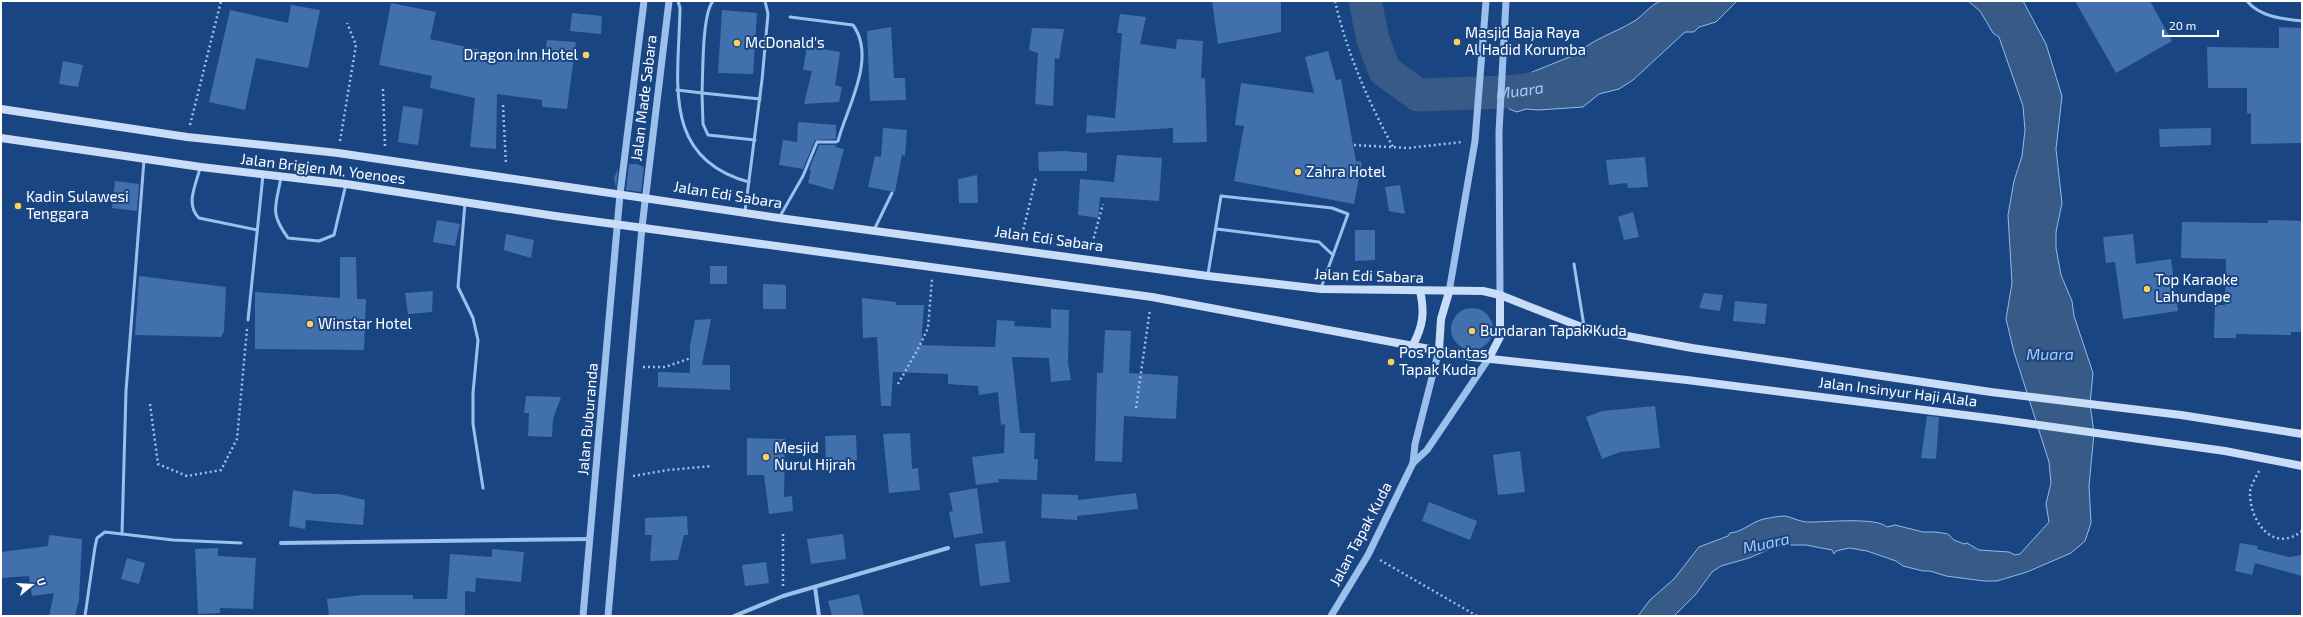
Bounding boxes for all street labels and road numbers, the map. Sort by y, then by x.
street label: Jalan Made Sabara [626,34,660,162]
street label: Jalan Brigjen M. Yoenoes [240,149,407,188]
street label: Jalan Edi Sabara [673,177,784,211]
street label: Jalan Edi Sabara [993,221,1105,255]
street label: Jalan Edi Sabara [1314,264,1424,286]
street label: Jalan Buburanda [573,362,601,476]
street label: Jalan Insinyur Haji Alala [1818,372,1978,411]
street label: Jalan Tapak Kuda [1325,478,1395,589]

